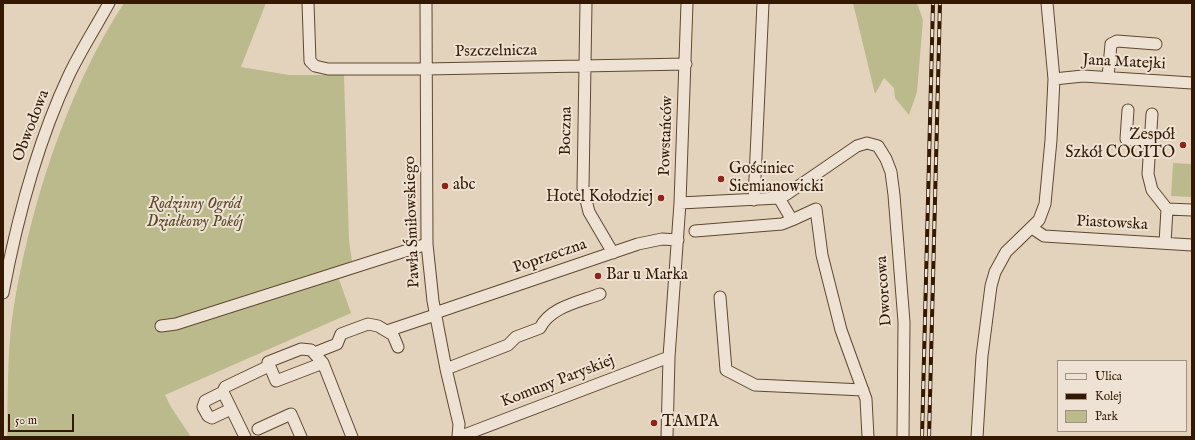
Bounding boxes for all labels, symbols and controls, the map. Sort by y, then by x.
street label: Pszczelnicza [455,42,537,62]
street label: Jana Matejki [1082,51,1166,75]
street label: Obwodowa [10,88,54,164]
street label: Powstańców [656,96,678,176]
street label: Boczna [557,106,577,156]
place label: Zespół Szkół COGITO [1065,126,1175,164]
marker: Zespół Szkół COGITO [1178,140,1188,150]
street label: Pawła Śmiłowskiego [401,156,425,288]
place label: Gościniec Siemianowicki [729,160,824,198]
marker: Gościniec Siemianowicki [716,174,726,184]
place label: abc [453,176,475,196]
marker: abc [440,181,450,191]
place label: Hotel Kołodziej [546,188,653,208]
marker: Hotel Kołodziej [656,193,666,203]
park label: Rodzinny Ogród Działkowy Pokój [147,195,243,233]
street label: Piastowska [1076,213,1148,235]
street label: Poprzeczna [511,235,589,279]
street label: Dworcowa [873,255,897,327]
place label: Bar u Marka [606,266,688,286]
marker: Bar u Marka [593,271,603,281]
street label: Komuny Paryskiej [499,352,617,412]
legend [1057,360,1187,432]
text: Ulica [1095,369,1122,384]
text: Kolej [1095,389,1122,404]
scale bar [10,406,76,432]
text: Park [1095,409,1118,424]
text: 50 m [15,413,37,428]
place label: TAMPA [662,413,719,433]
marker: TAMPA [649,418,659,428]

